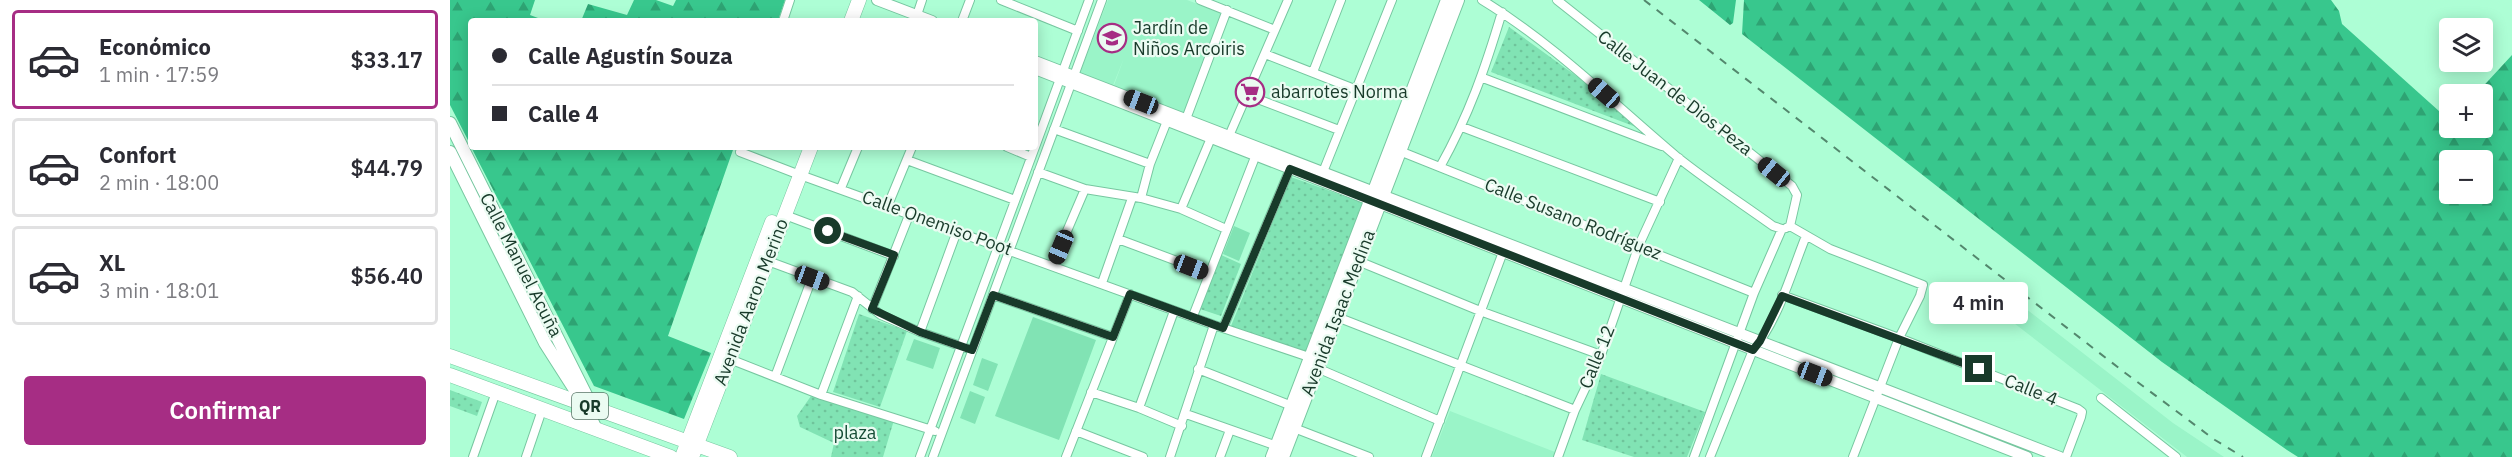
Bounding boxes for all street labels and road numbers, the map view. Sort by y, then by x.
street label: Calle Juan de Dios Peza [1593,25,1758,161]
street label: Calle Susano Rodríguez [1481,172,1665,265]
street label: Calle Onemiso Poot [859,185,1015,260]
street label: Calle Manuel Acuña [475,189,568,341]
street label: Avenida Aaron Merino [708,215,793,389]
street label: Avenida Isaac Medina [1295,226,1380,399]
street label: Calle 12 [1573,322,1620,392]
street label: Calle 4 [2001,368,2061,411]
road number: QR [572,393,608,419]

